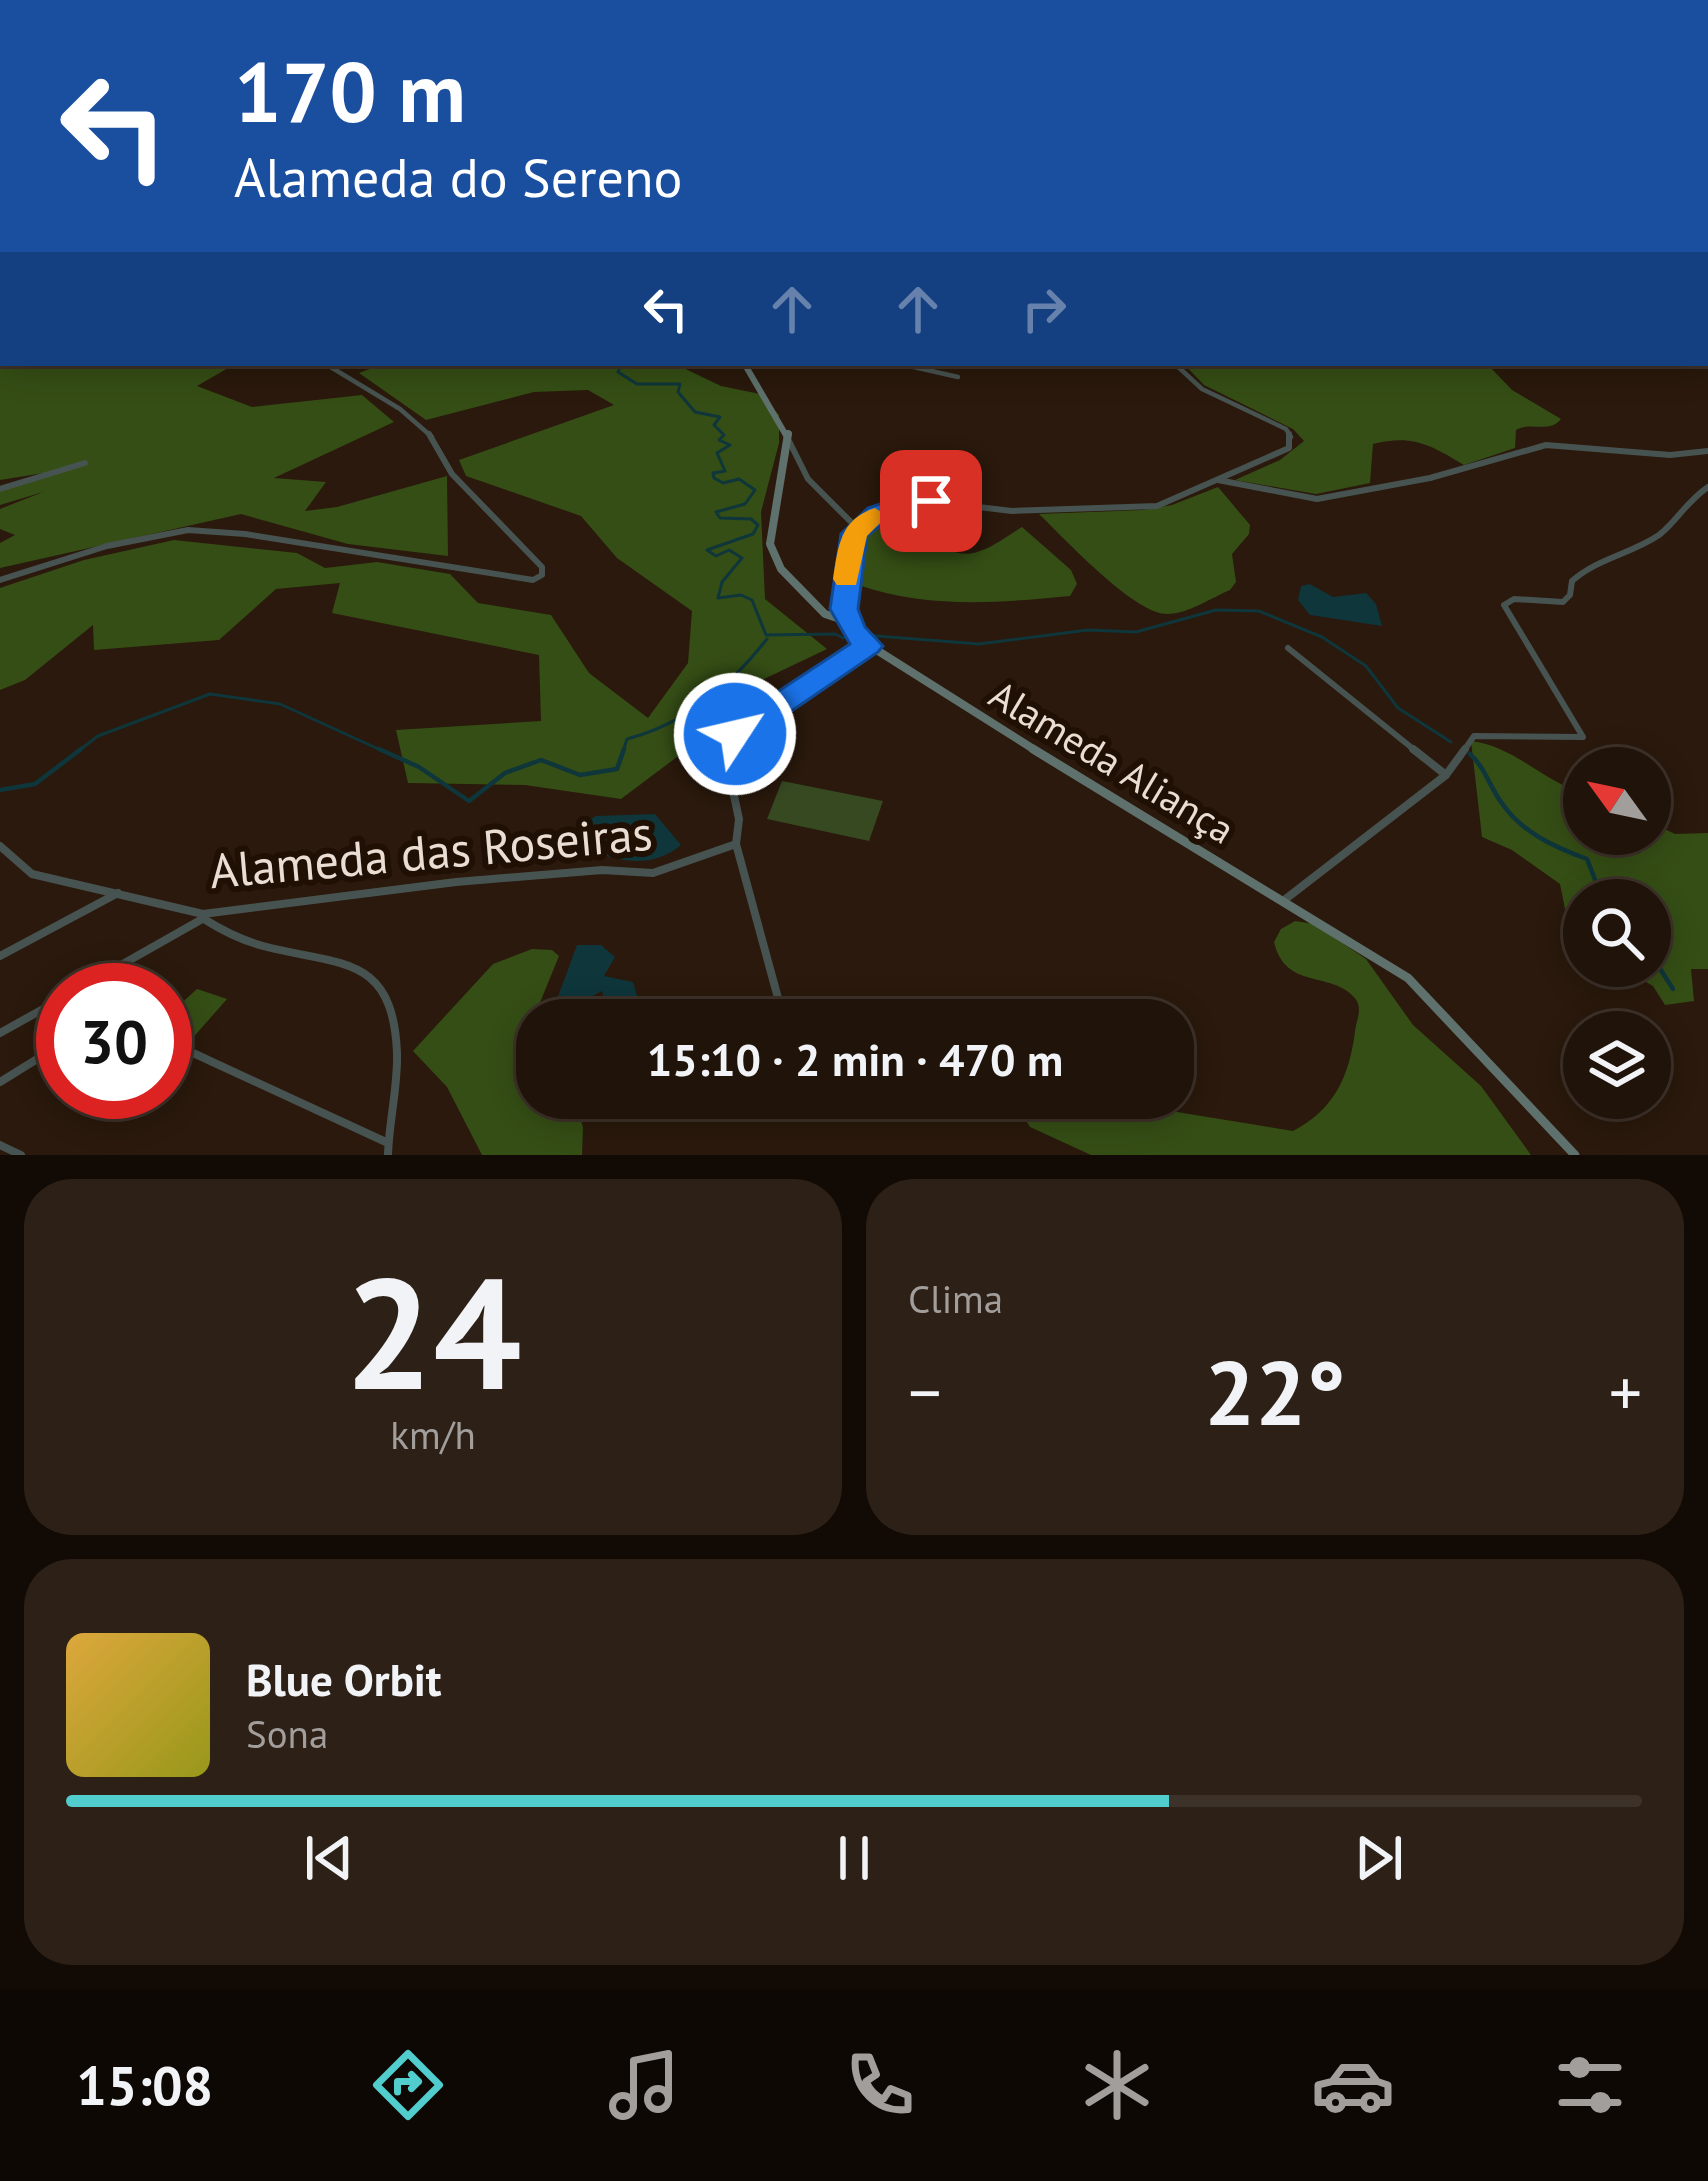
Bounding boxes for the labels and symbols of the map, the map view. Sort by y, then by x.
pin [880,450,982,552]
street label: Alameda Aliança [980,668,1244,855]
position arrow [672,671,798,797]
north arrow [1563,747,1671,855]
street label: Alameda das Roseiras [207,801,655,901]
speed limit sign: 30 [36,963,192,1119]

